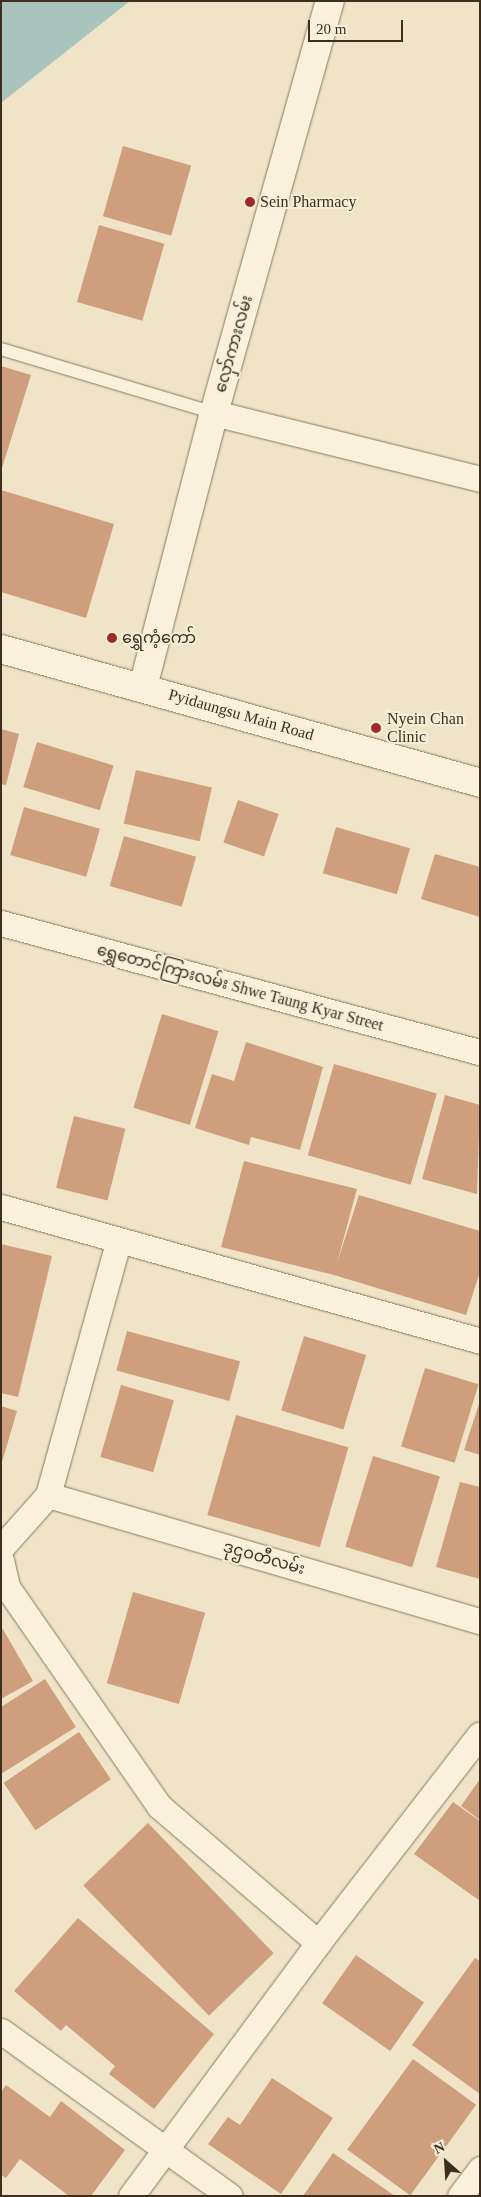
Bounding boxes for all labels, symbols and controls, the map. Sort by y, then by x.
scale bar [311,10,406,42]
text: 20 m [316,21,346,37]
place label: Sein Pharmacy [260,192,356,212]
marker: Sein Pharmacy [244,196,256,208]
street label: လှော်ကားလမ်း [211,293,257,395]
place label: ရွှေကံ့ကော် [122,628,196,648]
marker: ရွှေကံ့ကော် [106,632,118,644]
street label: Pyidaungsu Main Road [166,685,316,745]
place label: Nyein Chan Clinic [387,709,464,747]
marker: Nyein Chan Clinic [369,721,383,735]
street label: ရွှေတောင်ကြားလမ်း Shwe Taung Kyar Street [95,940,385,1036]
street label: ဒုဌဝတီလမ်း [221,1537,307,1579]
north arrow [421,2137,471,2187]
text: N [431,2139,447,2157]

